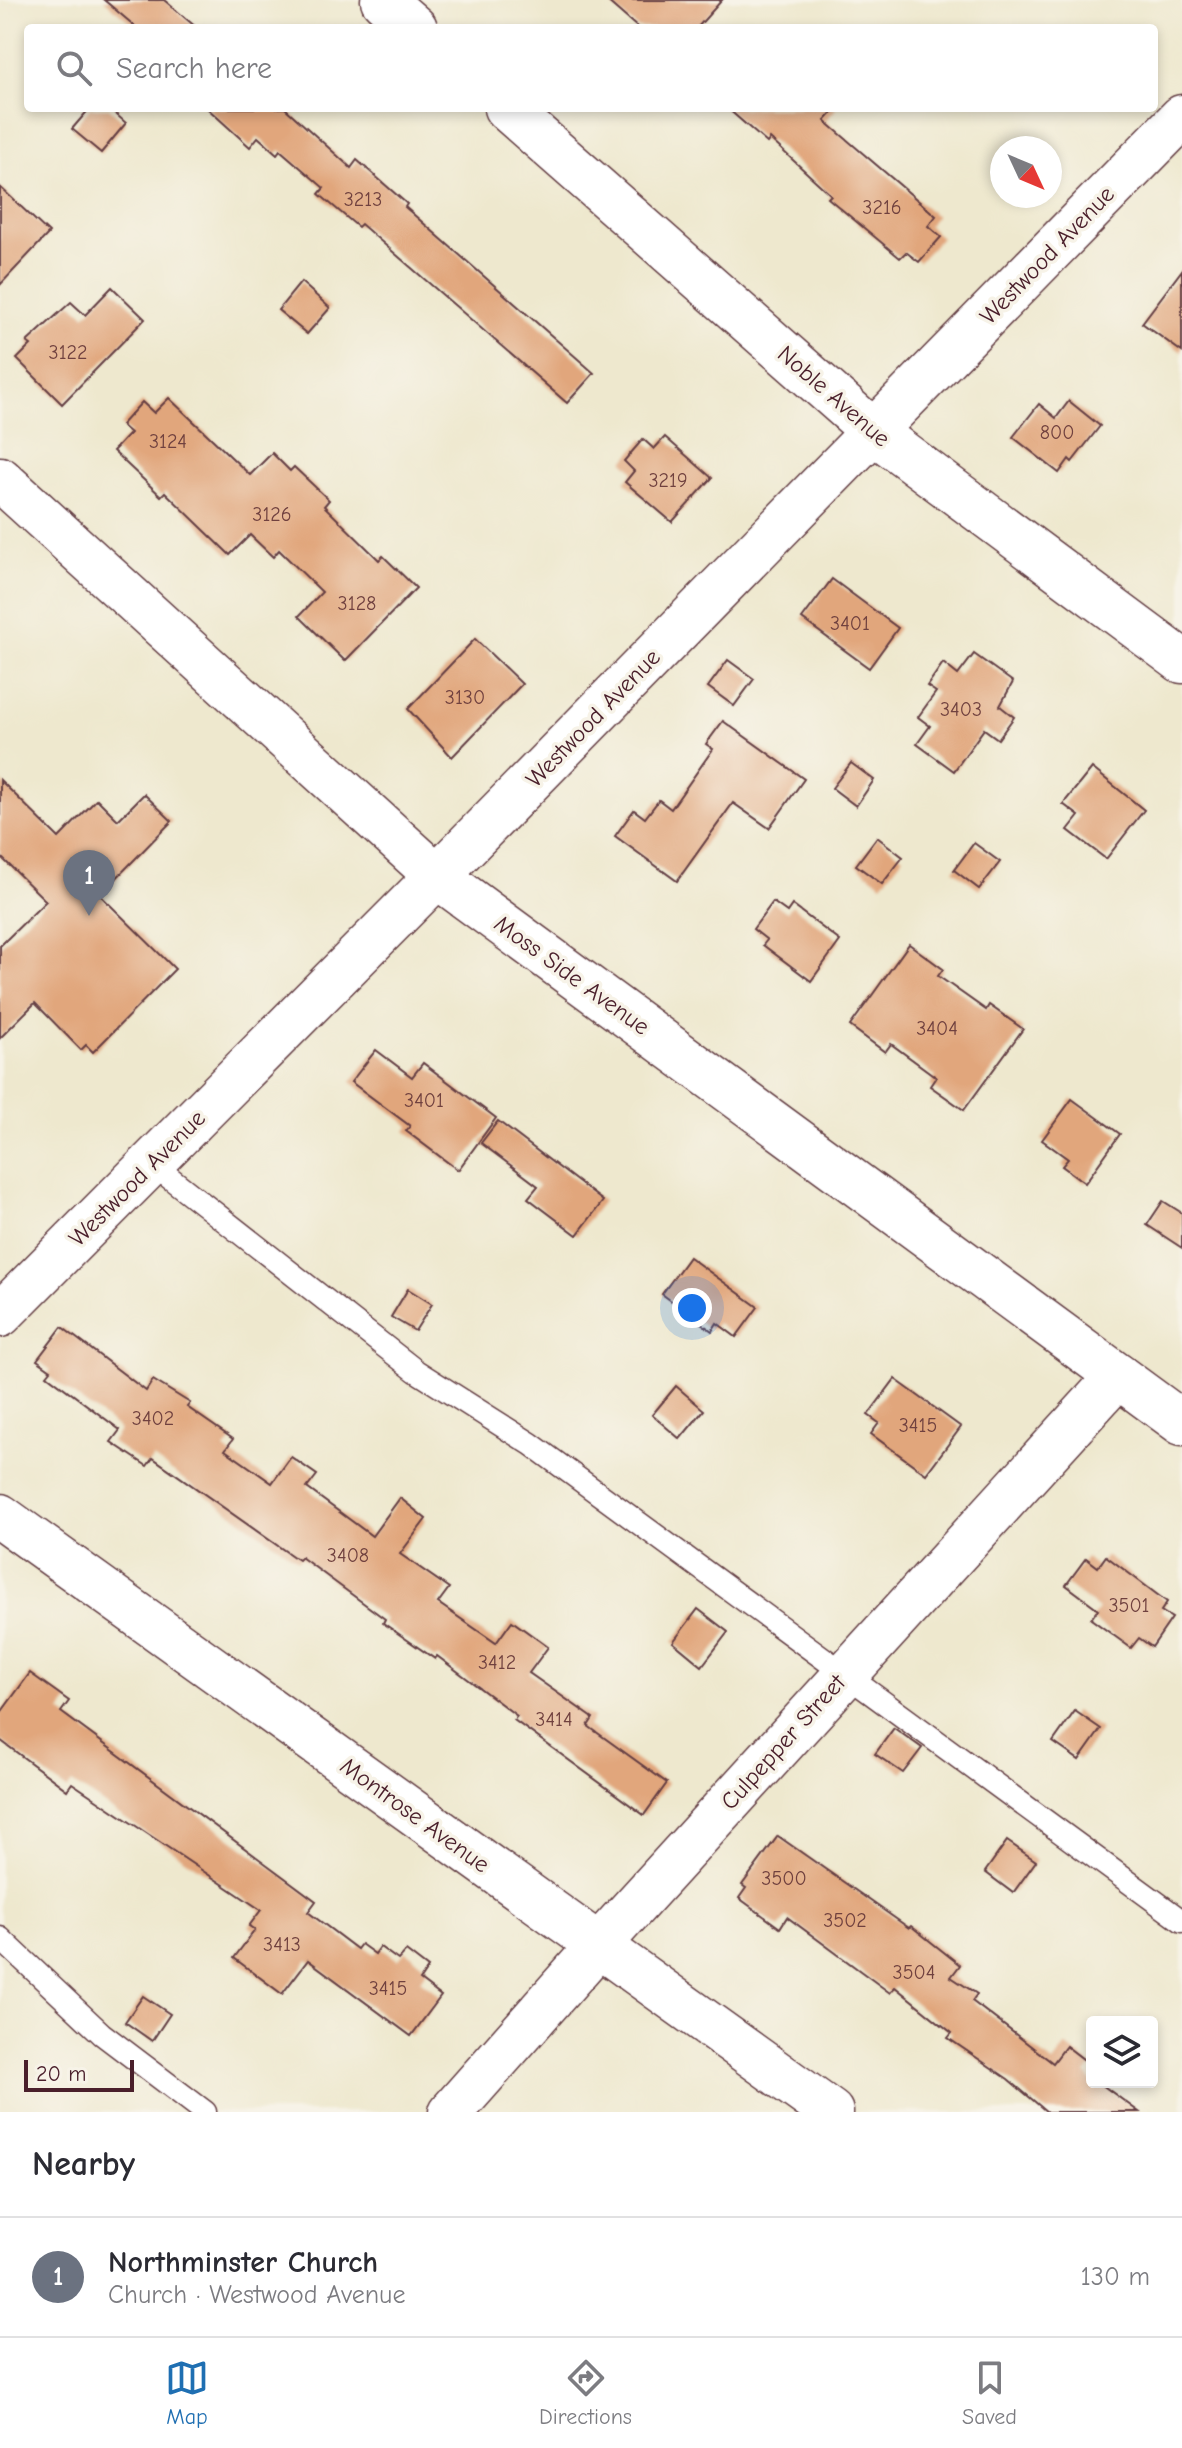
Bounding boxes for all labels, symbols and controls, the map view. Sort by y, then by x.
search box [24,24,1158,112]
icon: search [52,46,96,90]
text: Search here [116,51,272,86]
north arrow [990,136,1062,208]
street label: Westwood Avenue [974,180,1120,330]
house number: 3213 [344,188,382,211]
house number: 3216 [862,196,902,219]
street label: Noble Avenue [772,340,896,452]
house number: 3122 [49,341,87,364]
house number: 800 [1040,421,1074,444]
house number: 3124 [149,430,187,453]
house number: 3219 [648,469,688,492]
house number: 3126 [252,503,292,526]
house number: 3128 [338,592,376,615]
house number: 3401 [830,612,870,635]
street label: Westwood Avenue [520,643,666,793]
house number: 3130 [445,686,485,709]
house number: 3403 [940,698,982,721]
pin: 1 [63,850,115,916]
street label: Moss Side Avenue [489,909,655,1041]
house number: 3404 [916,1017,958,1040]
house number: 3401 [404,1089,444,1112]
street label: Westwood Avenue [63,1104,211,1252]
your location [672,1288,712,1328]
house number: 3402 [132,1407,174,1430]
house number: 3415 [899,1414,937,1437]
house number: 3408 [327,1544,369,1567]
house number: 3501 [1108,1594,1150,1617]
house number: 3412 [478,1651,516,1674]
street label: Culpepper Street [715,1668,852,1815]
house number: 3414 [535,1708,573,1731]
street label: Montrose Avenue [335,1751,495,1879]
house number: 3500 [761,1867,807,1890]
house number: 3502 [823,1909,867,1932]
house number: 3413 [263,1933,301,1956]
house number: 3504 [893,1961,935,1984]
house number: 3415 [369,1977,407,2000]
map controls [1086,2016,1158,2088]
button: layers [1086,2016,1158,2088]
scale bar [24,2056,134,2092]
text: 20 m [36,2061,86,2087]
text: Nearby [32,2144,135,2184]
text: Northminster Church [108,2245,378,2280]
text: 1 [53,2262,63,2292]
text: 130 m [1081,2262,1150,2292]
text: Church · Westwood Avenue [108,2280,405,2310]
tab: Map [165,2356,209,2430]
tab: Directions [539,2356,632,2430]
tab: Saved [962,2356,1017,2430]

